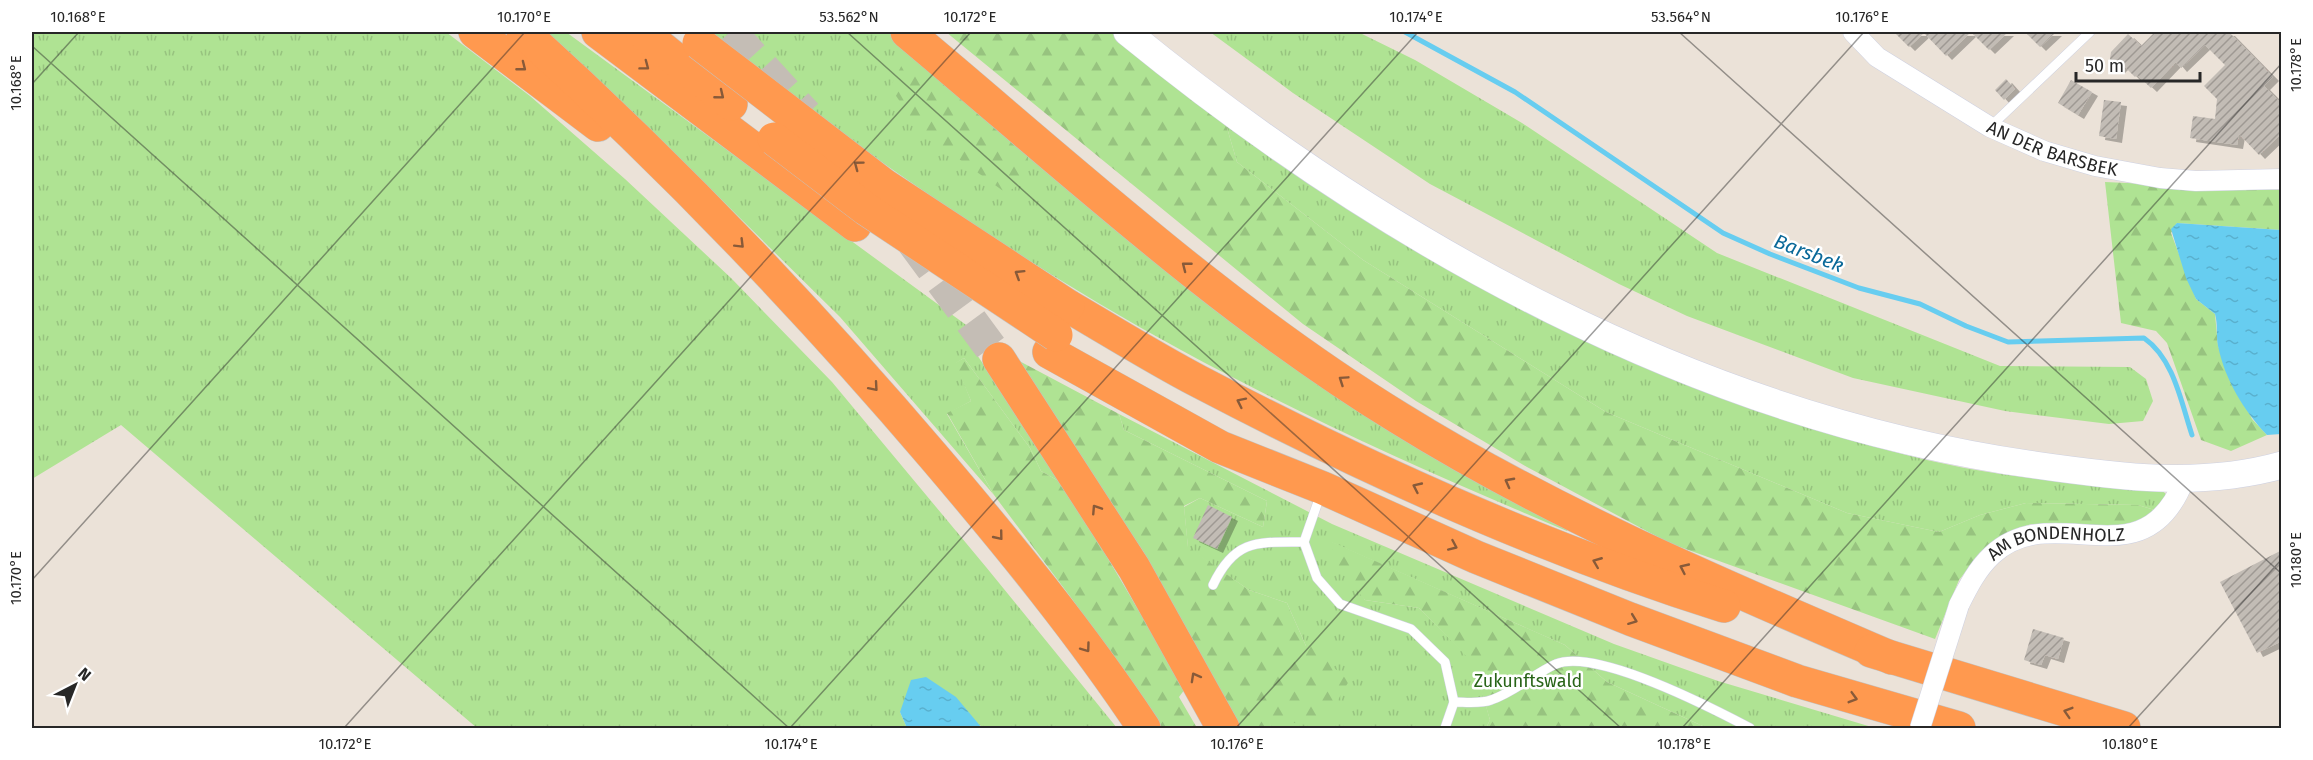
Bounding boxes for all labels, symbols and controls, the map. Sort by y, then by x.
text: 10.168°E [50,8,106,26]
text: 10.170°E [497,8,551,26]
text: 53.562°N [819,8,879,26]
text: 10.172°E [943,8,997,26]
text: 10.174°E [1389,8,1443,26]
text: 53.564°N [1651,8,1711,26]
text: 10.176°E [1835,8,1889,26]
text: 10.178°E [2287,38,2305,92]
scale bar [2076,45,2200,83]
text: 10.168°E [7,55,25,111]
text: 50 m [2085,55,2124,77]
one-way arrow [638,59,649,70]
one-way arrow [515,60,526,71]
one-way arrow [713,88,724,99]
street label: AN DER BARSBEK [1984,116,2120,181]
one-way arrow [853,161,864,172]
water label: Barsbek [1771,229,1847,277]
one-way arrow [733,237,744,248]
one-way arrow [1181,262,1192,273]
one-way arrow [1015,270,1025,282]
one-way arrow [1339,376,1349,388]
one-way arrow [867,380,878,391]
one-way arrow [1237,398,1248,410]
one-way arrow [1505,478,1516,489]
one-way arrow [1413,482,1424,494]
one-way arrow [1092,505,1104,515]
street label: AM BONDENHOLZ [1983,522,2126,565]
one-way arrow [992,529,1003,540]
text: 10.180°E [2287,532,2305,588]
one-way arrow [1447,539,1458,551]
text: 10.170°E [7,551,25,605]
one-way arrow [1592,557,1603,569]
one-way arrow [1680,564,1691,576]
one-way arrow [1628,613,1638,626]
one-way arrow [1079,641,1090,652]
north arrow [45,655,105,715]
text: N [74,664,95,685]
park label: Zukunftswald [1474,670,1582,692]
one-way arrow [1191,673,1202,684]
one-way arrow [1848,690,1858,703]
one-way arrow [2063,706,2074,719]
text: 10.172°E [318,735,372,753]
text: 10.174°E [764,735,818,753]
text: 10.176°E [1210,735,1264,753]
text: 10.178°E [1657,735,1711,753]
text: 10.180°E [2102,735,2158,753]

